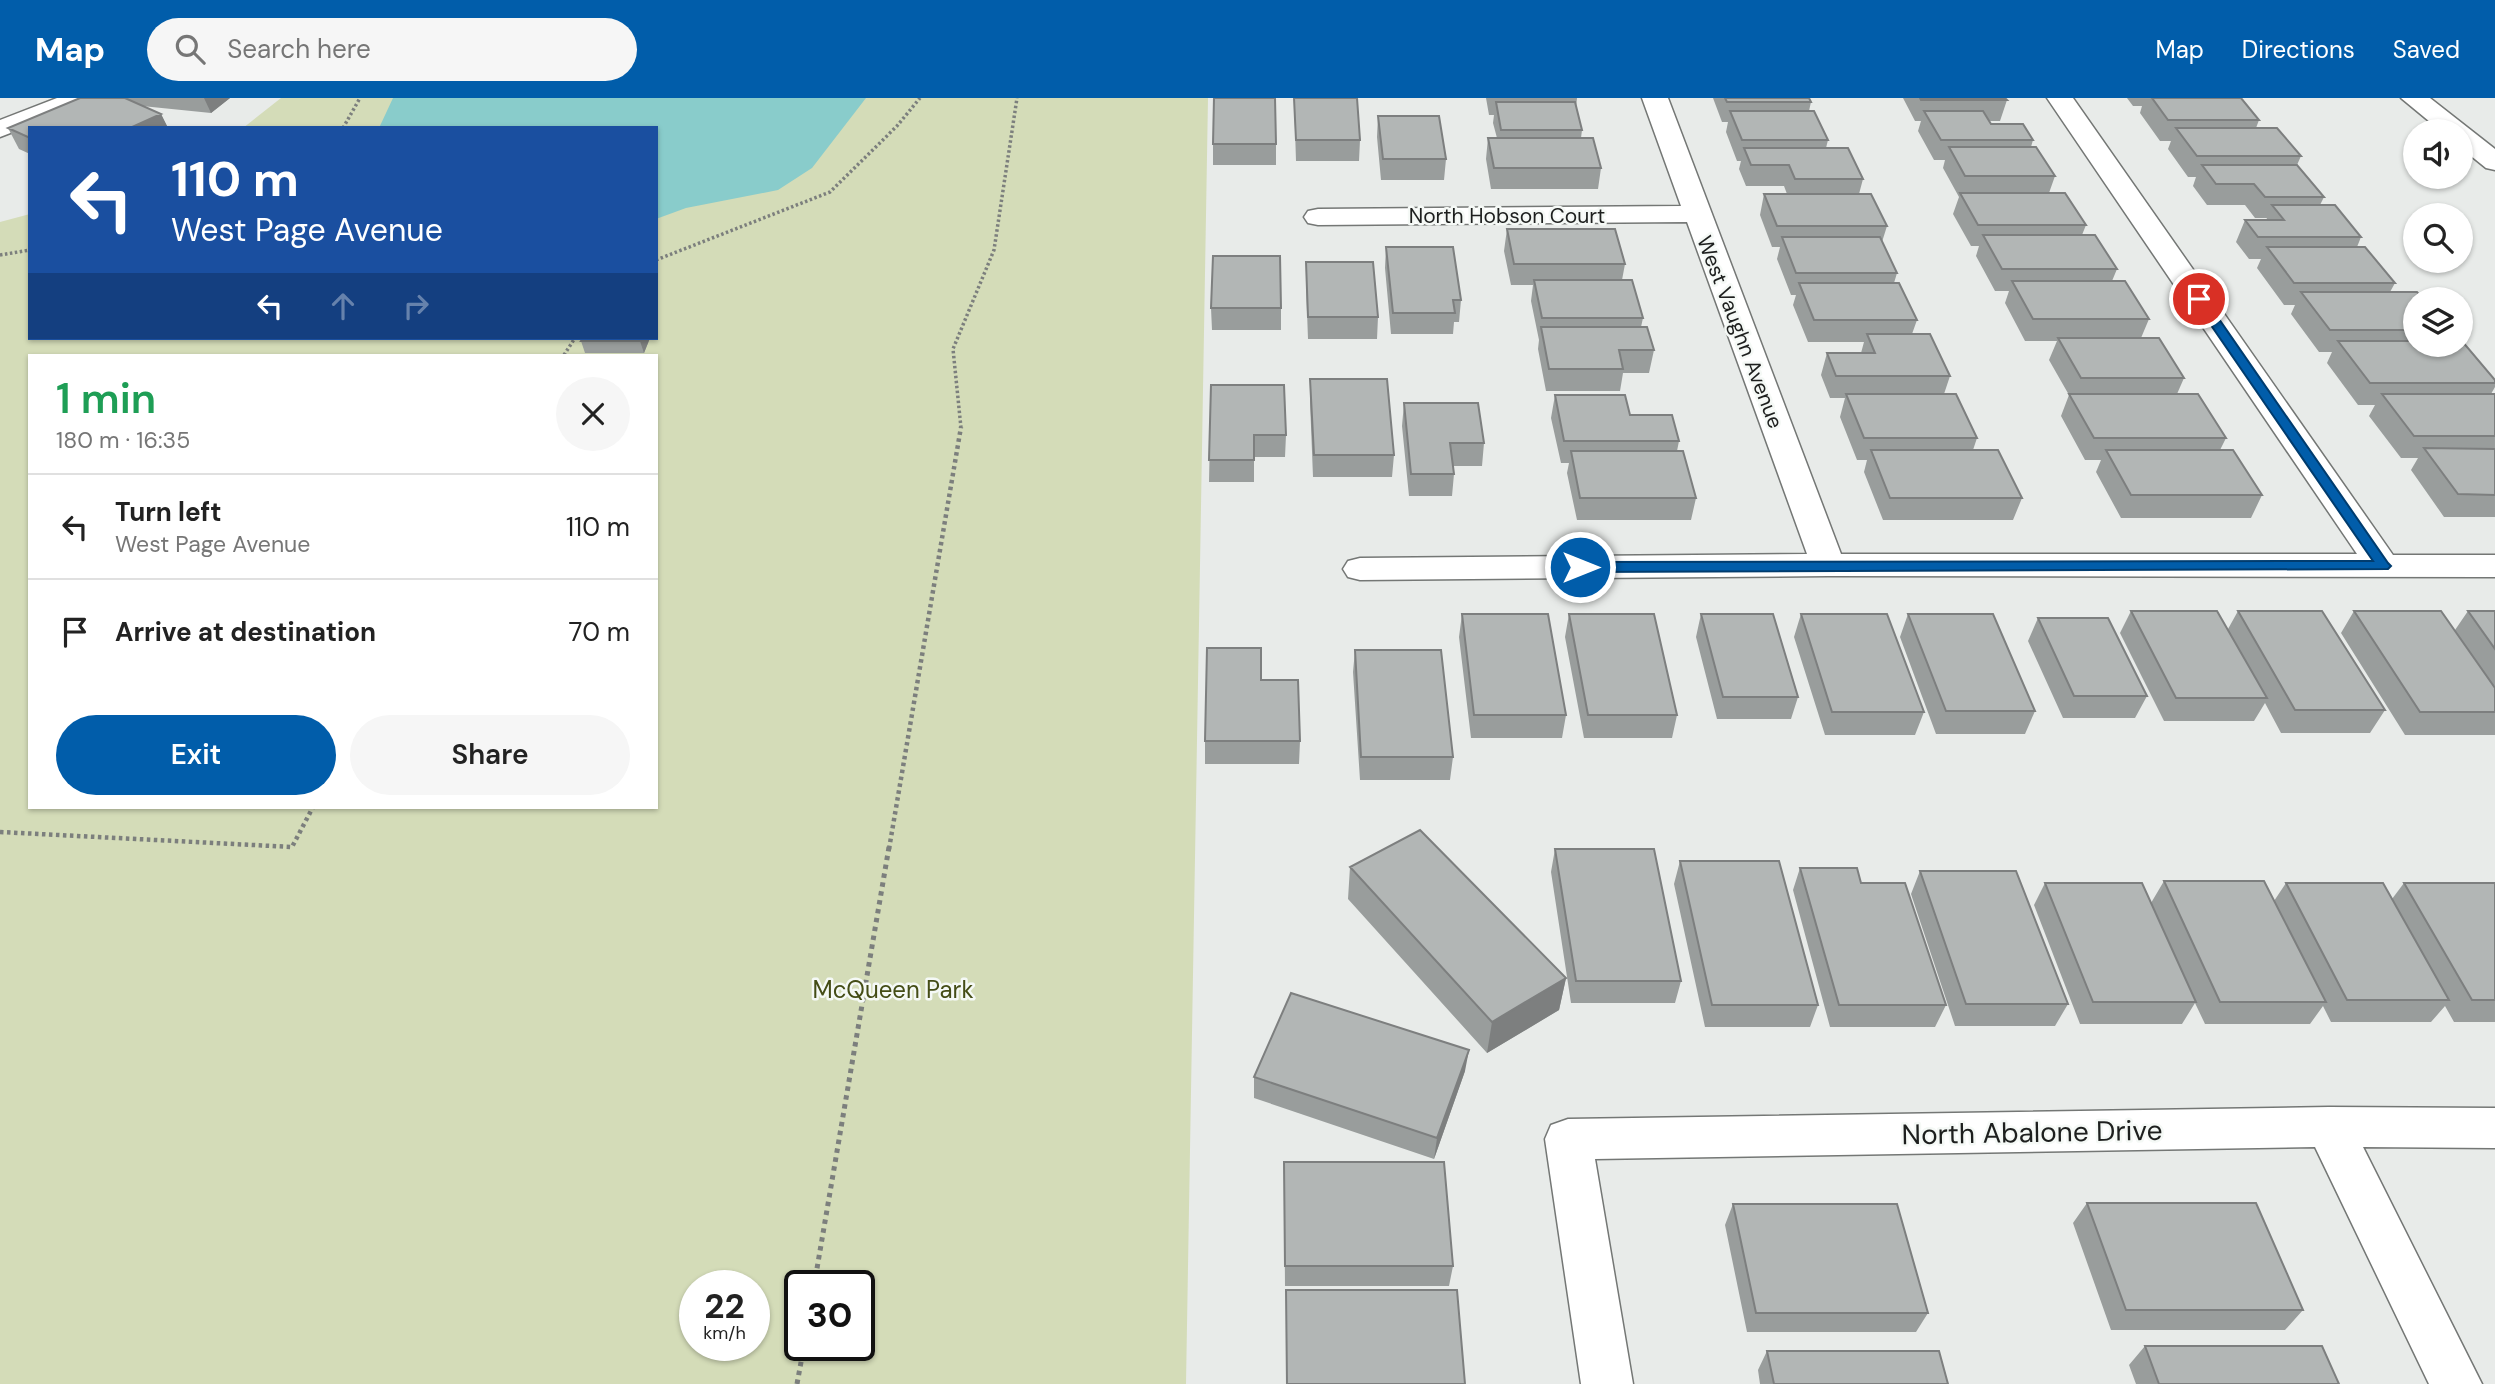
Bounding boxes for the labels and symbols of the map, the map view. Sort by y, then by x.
street label: North Hobson Court [1409,202,1605,230]
street label: West Vaughn Avenue [1690,232,1790,432]
pin [2169,269,2229,329]
position arrow [1543,530,1617,604]
park label: McQueen Park [812,974,974,1005]
street label: North Abalone Drive [1901,1112,2163,1153]
speed limit sign: 30 [784,1270,875,1361]

